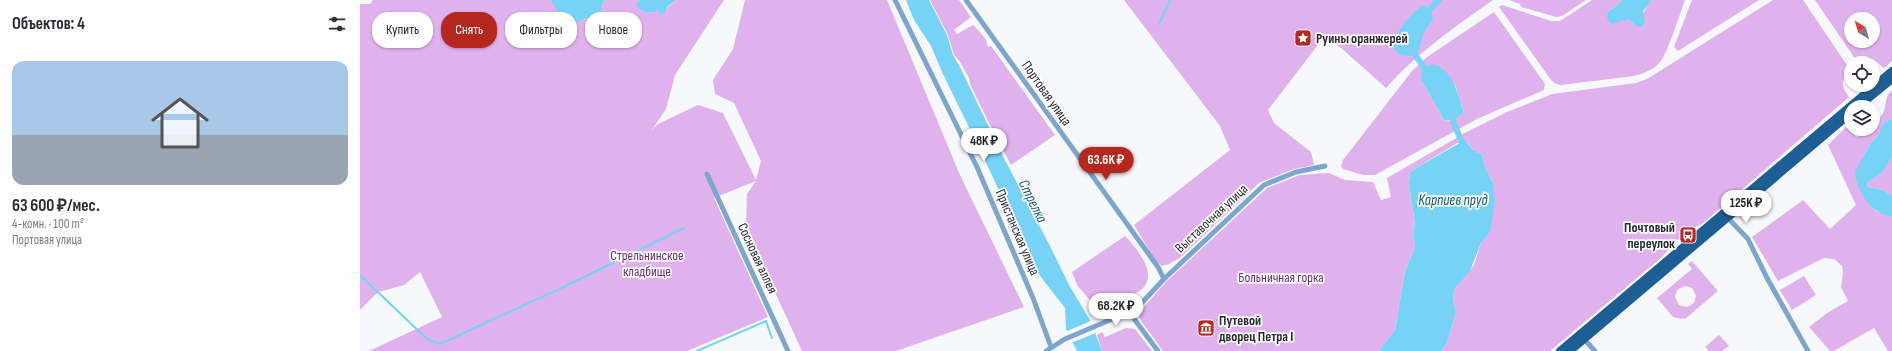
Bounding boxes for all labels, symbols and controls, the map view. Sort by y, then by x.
chip: Купить [372,12,433,48]
chip: Снять [441,12,497,48]
chip: Фильтры [505,12,577,48]
chip: Новое [585,12,642,48]
north arrow [1844,12,1880,48]
map controls [1844,12,1880,136]
icon: filters [326,13,348,35]
text: Объектов: 4 [12,14,85,34]
place icon: Руины оранжерей [1293,28,1313,48]
place label: Руины оранжерей [1316,30,1408,47]
button: locate [1844,56,1880,92]
street label: Портовая улица [1018,58,1075,129]
icon: home [144,87,216,159]
button: layers [1844,100,1880,136]
pin: 48K ₽ [956,128,1012,162]
text: 48K ₽ [970,133,998,149]
pin: 63.6K ₽ [1069,147,1143,181]
text: 63.6K ₽ [1088,152,1124,168]
water label: Стрелка [1014,176,1051,226]
street label: Выставочная улица [1171,180,1251,256]
street label: Пристанская улица [992,187,1043,278]
pin: 125K ₽ [1713,190,1779,224]
water label: Карпиев пруд [1418,191,1489,210]
text: 125K ₽ [1730,195,1762,211]
text: 63 600 ₽/мес. [12,196,100,216]
text: 4-комн. · 100 m² [12,216,84,232]
place label: Почтовый переулок [1624,219,1675,252]
street label: Сосновая аллея [734,220,781,296]
bus stop icon: Почтовый переулок [1678,225,1698,245]
text: Портовая улица [12,232,82,248]
park label: Стрельнинское кладбище [610,247,684,280]
park label: Больничная горка [1238,269,1324,286]
pin: 68.2K ₽ [1079,293,1153,327]
text: 68.2K ₽ [1097,298,1135,314]
place label: Путевой дворец Петра I [1219,312,1293,345]
museum icon: Путевой дворец Петра I [1196,318,1216,338]

